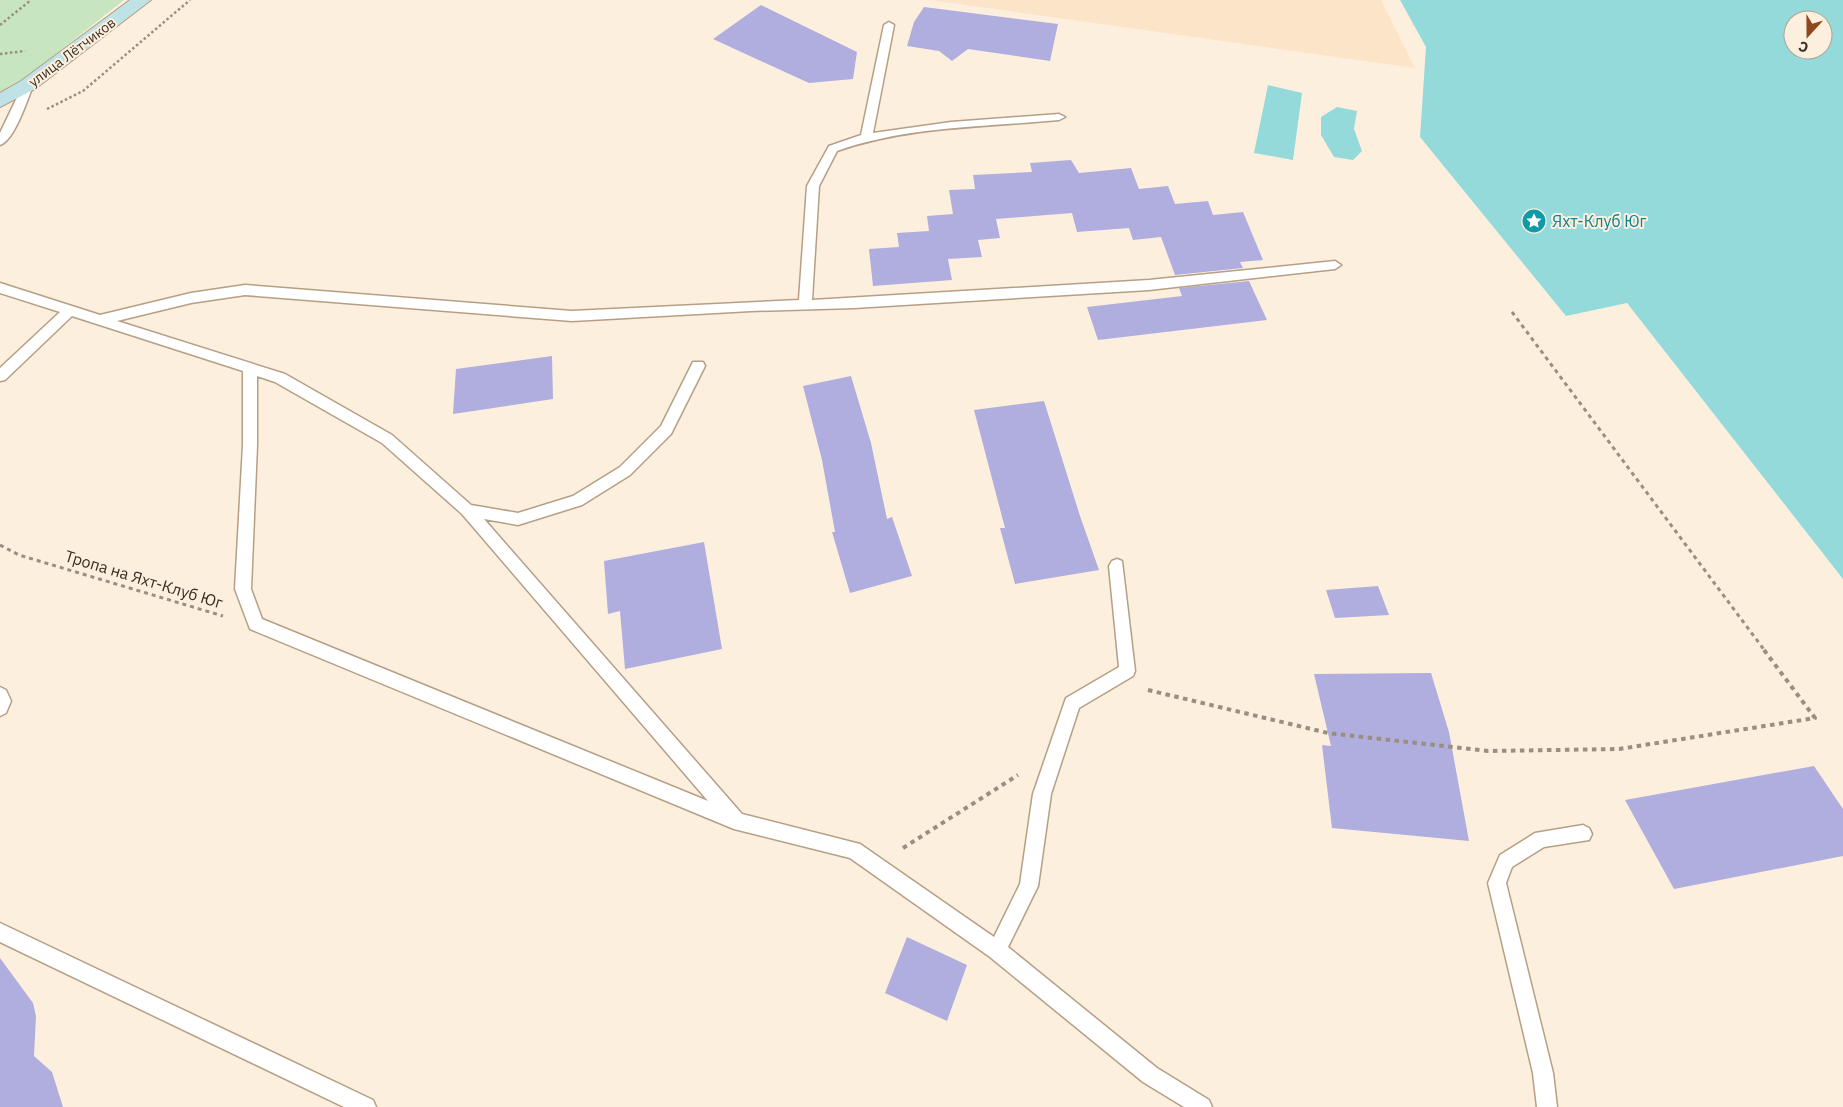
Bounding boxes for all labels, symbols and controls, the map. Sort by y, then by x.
north arrow [1783,10,1833,60]
street label: улица Лётчиков [25,13,119,91]
text: С [1796,37,1811,57]
place icon: Яхт-Клуб Юг [1521,208,1547,234]
place label: Яхт-Клуб Юг [1552,211,1647,231]
street label: Тропа на Яхт-Клуб Юг [62,545,226,613]

